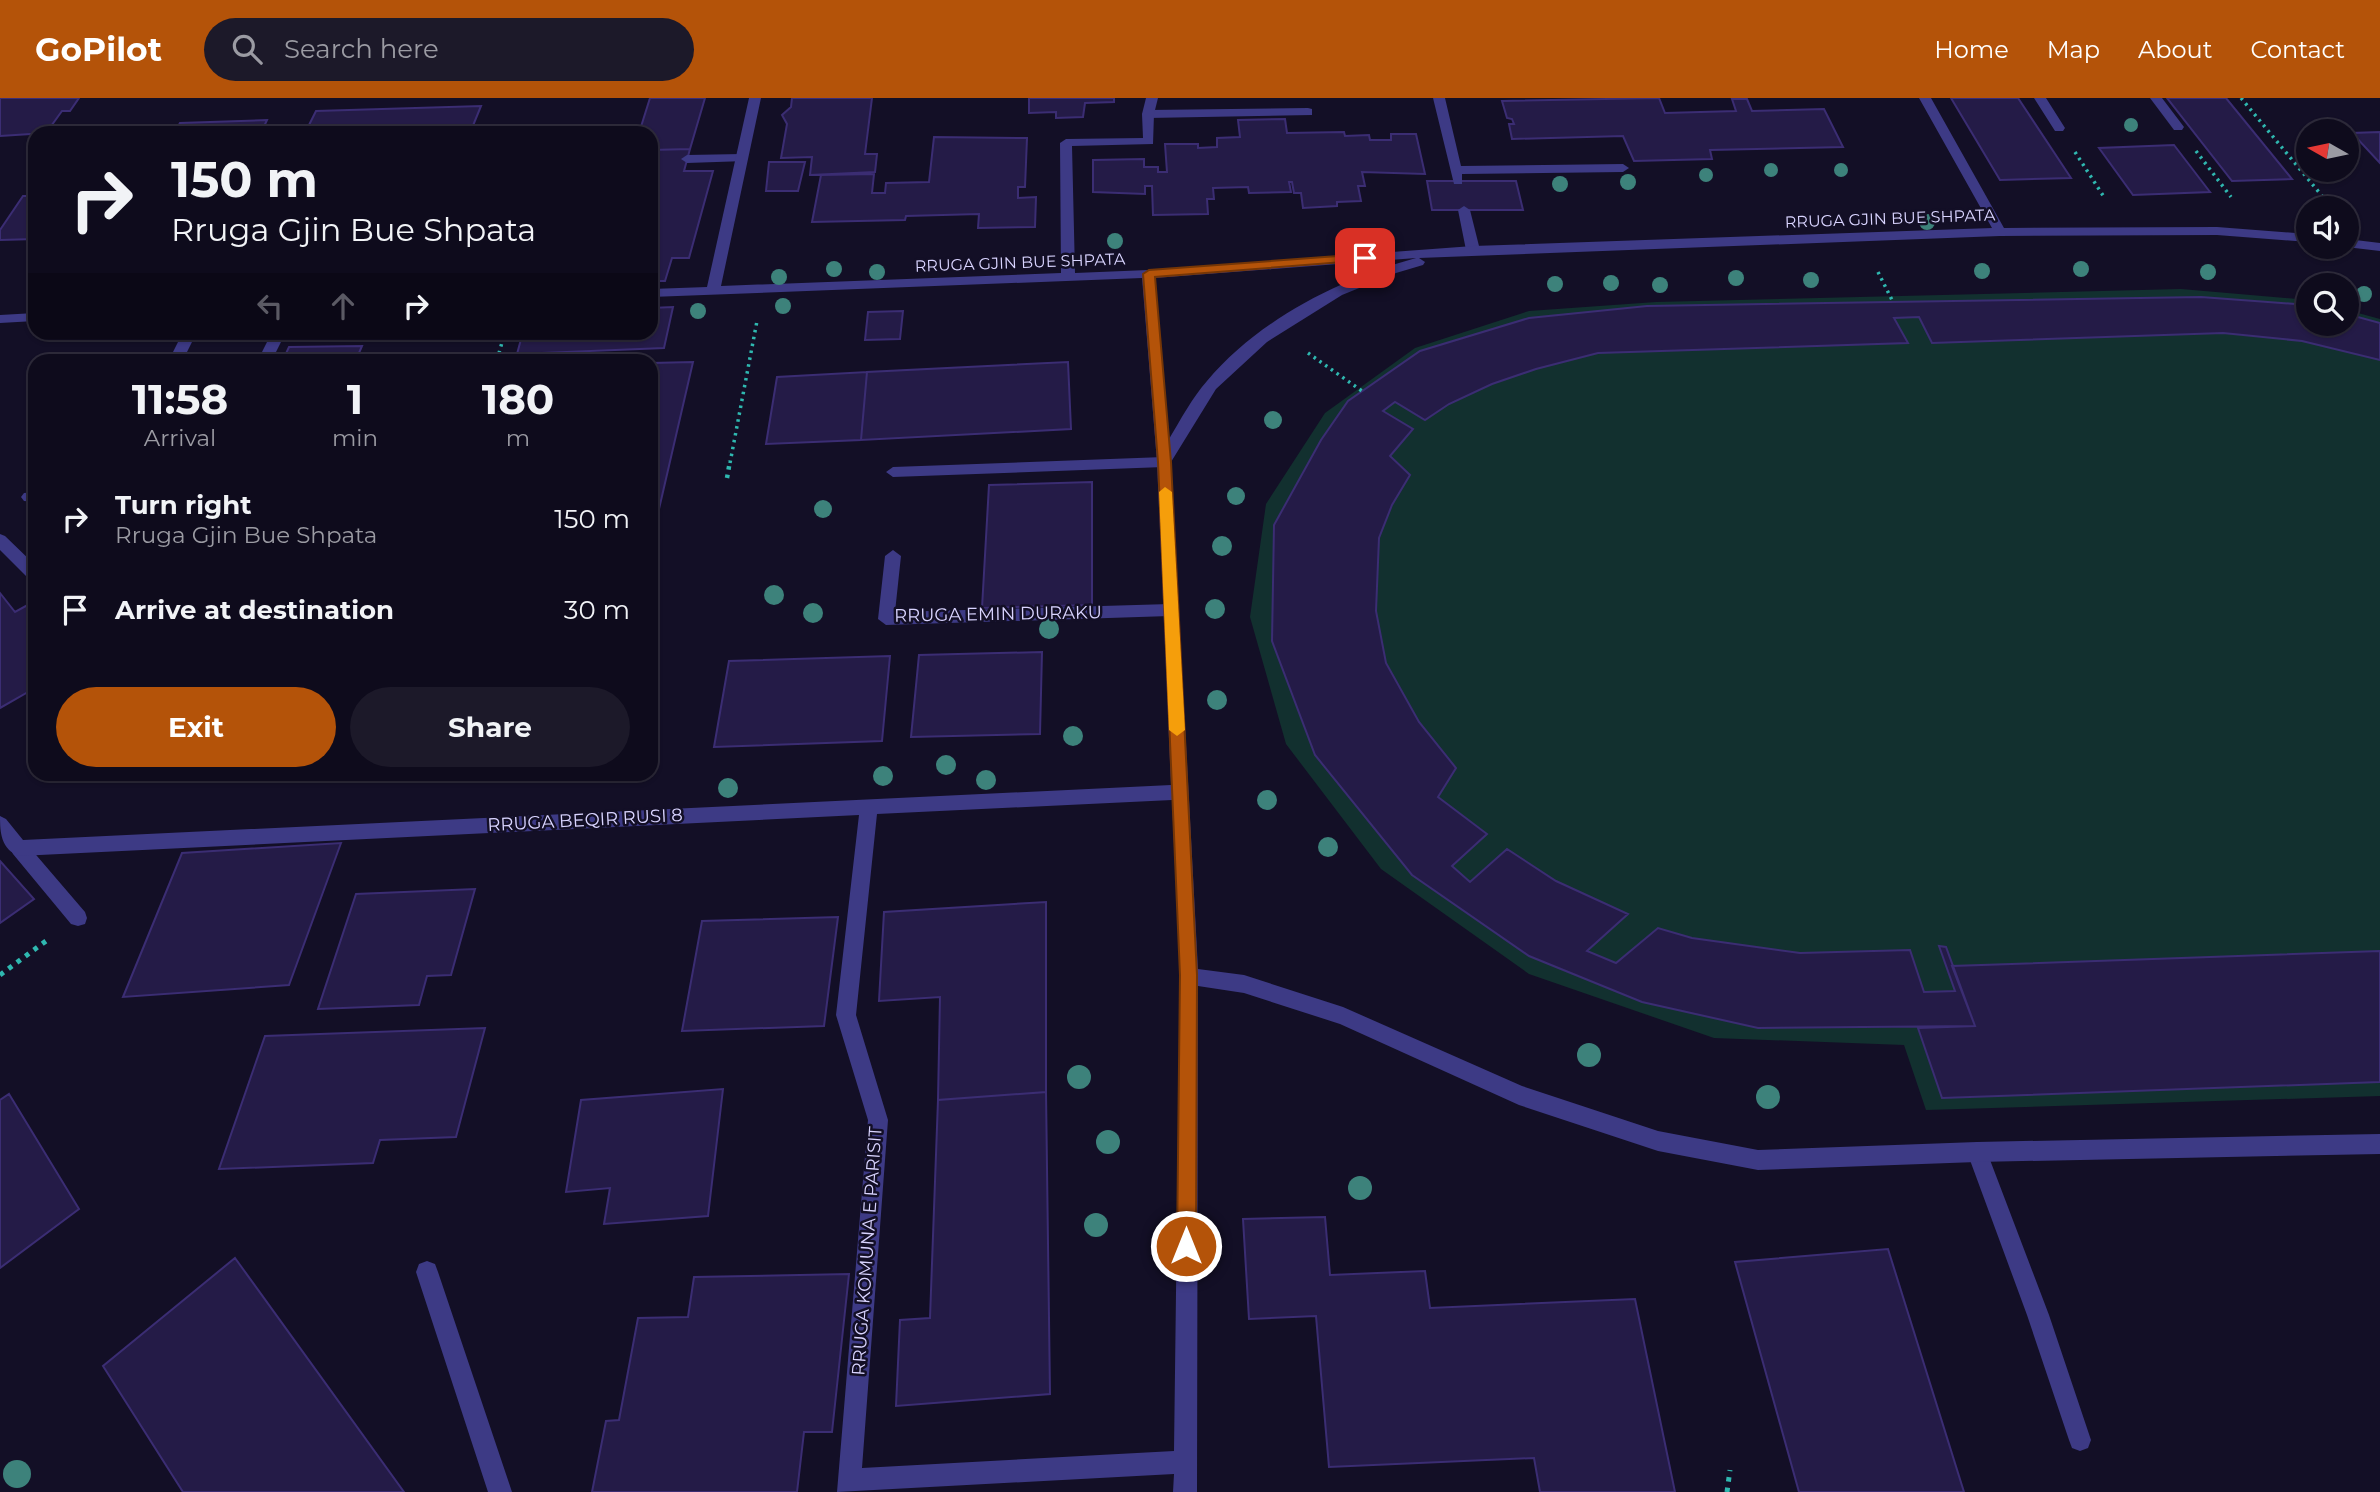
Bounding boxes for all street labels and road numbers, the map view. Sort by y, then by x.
street label: RRUGA GJIN BUE SHPATA [1784,205,1996,232]
street label: RRUGA GJIN BUE SHPATA [914,249,1126,276]
street label: RRUGA EMIN DURAKU [894,601,1102,627]
street label: RRUGA BEQIR RUSI 8 [487,804,683,836]
street label: RRUGA KOMUNA E PARISIT [847,1125,887,1376]

